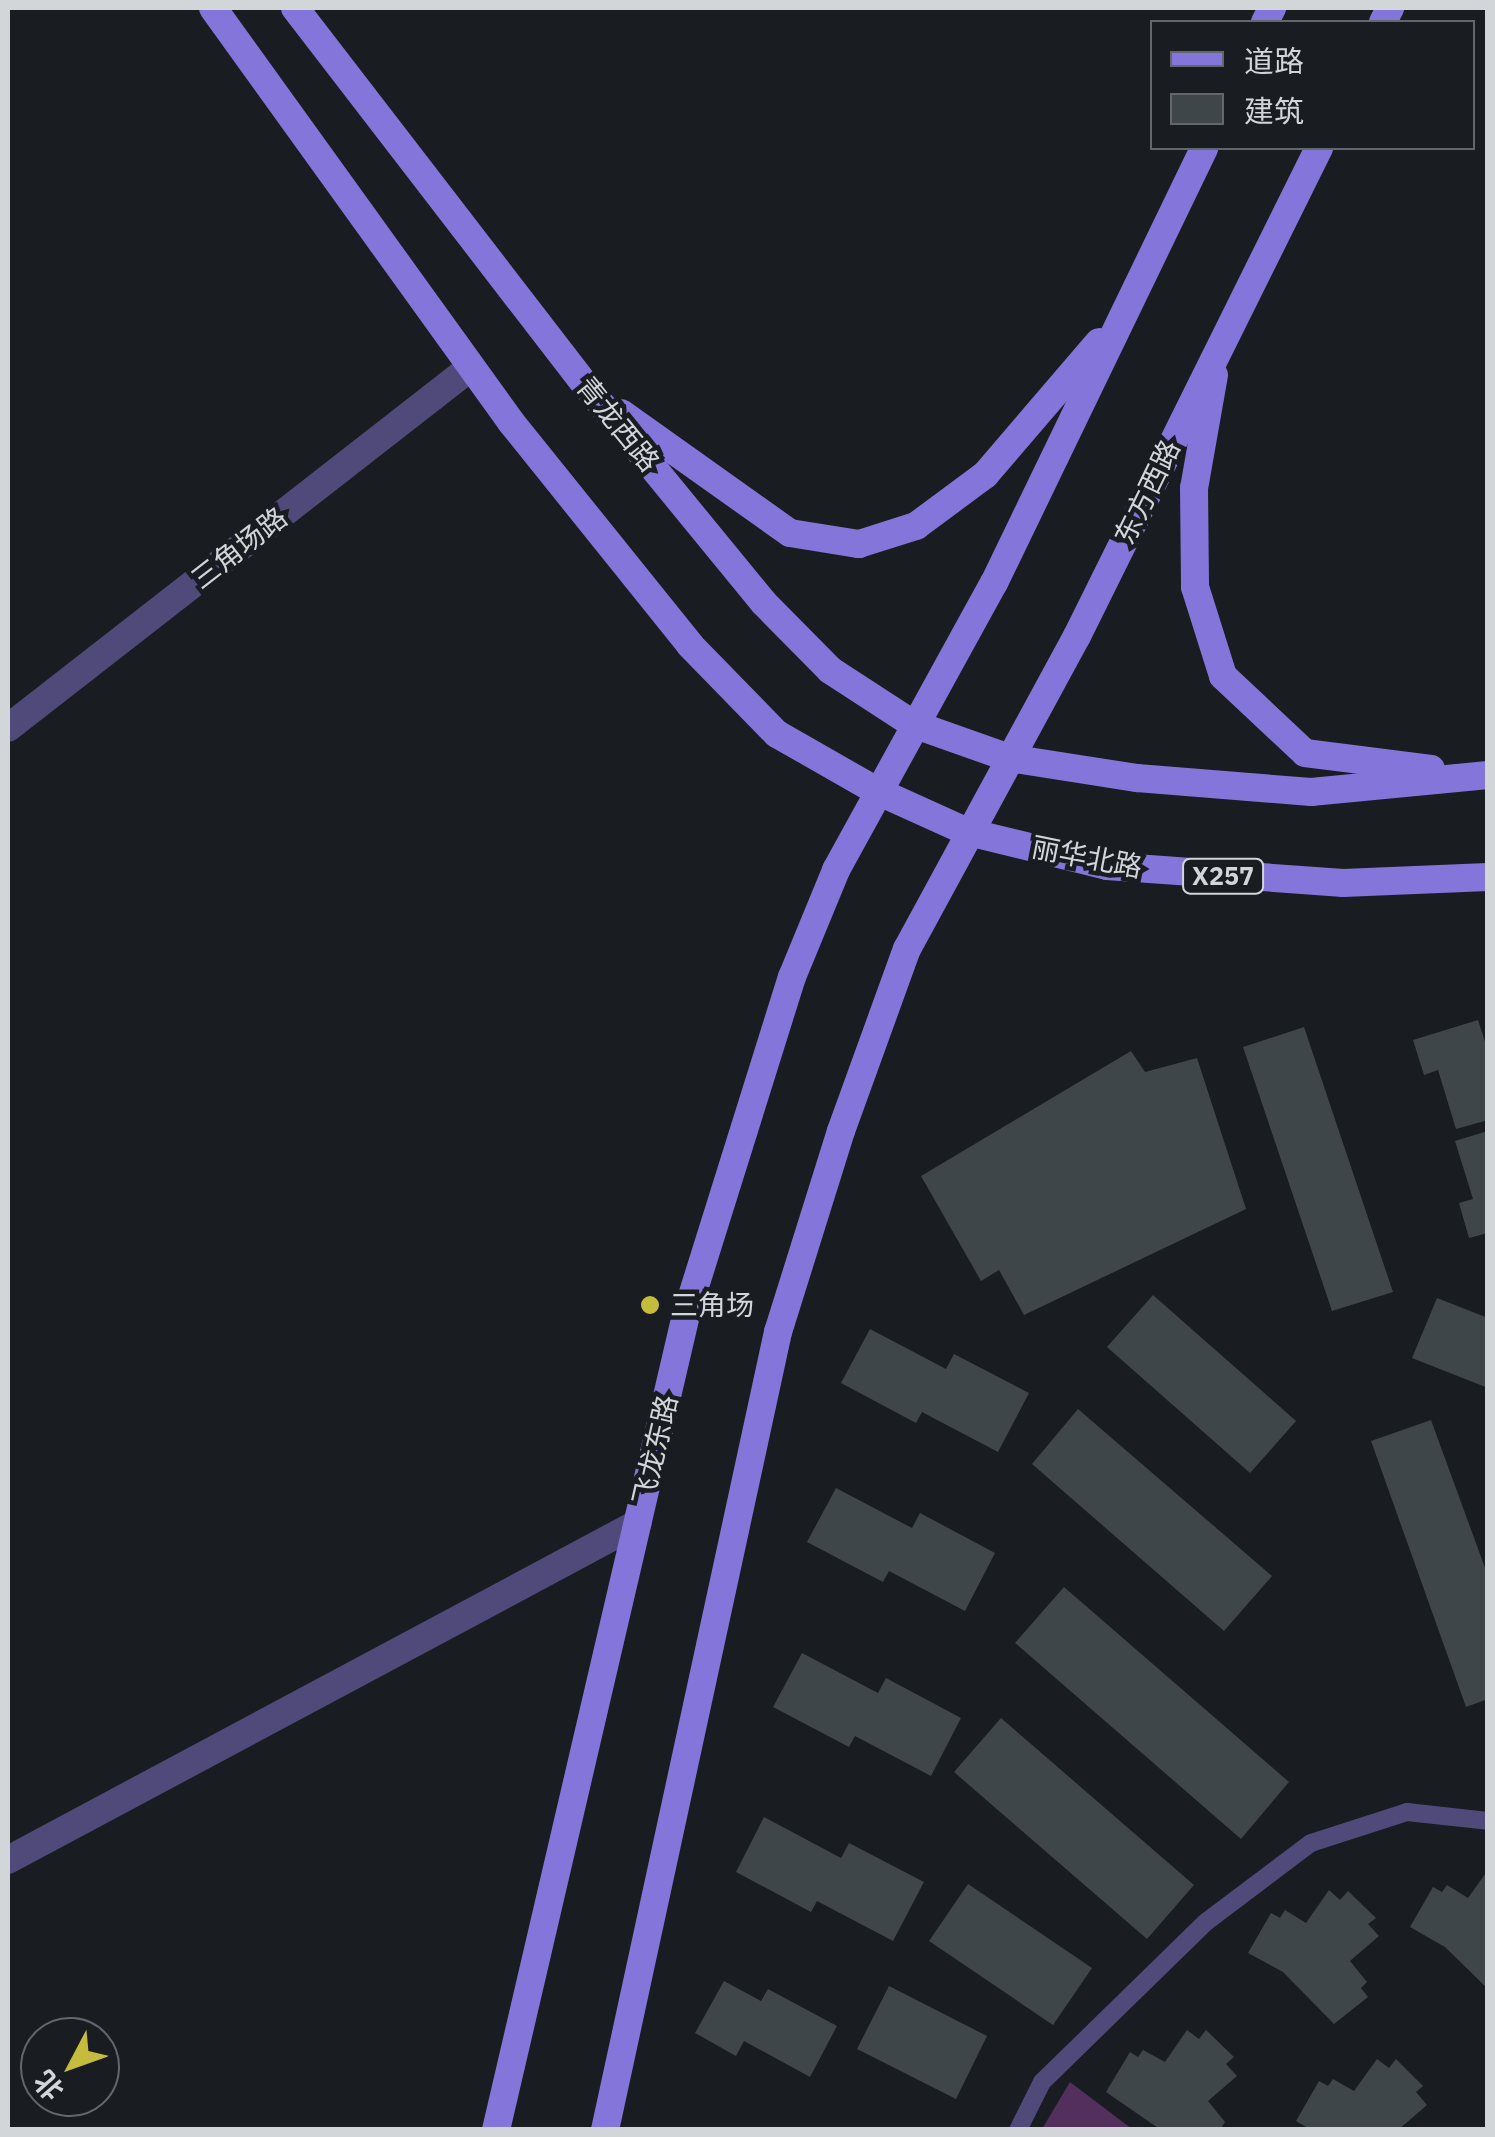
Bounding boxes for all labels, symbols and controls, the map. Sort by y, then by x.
legend [1150,20,1475,150]
text: 道路 [1244,41,1304,80]
text: 建筑 [1244,91,1304,130]
street label: 青龙西路 [570,370,666,478]
street label: 东方西路 [1107,434,1187,550]
street label: 三角场路 [185,500,293,596]
street label: 丽华北路 [1029,830,1145,884]
road number: X257 [1180,856,1266,896]
place label: 三角场 [670,1288,754,1322]
marker: 三角场 [639,1294,661,1316]
street label: 飞龙东路 [626,1392,684,1508]
north arrow [20,2017,120,2117]
text: 北 [25,2063,72,2108]

